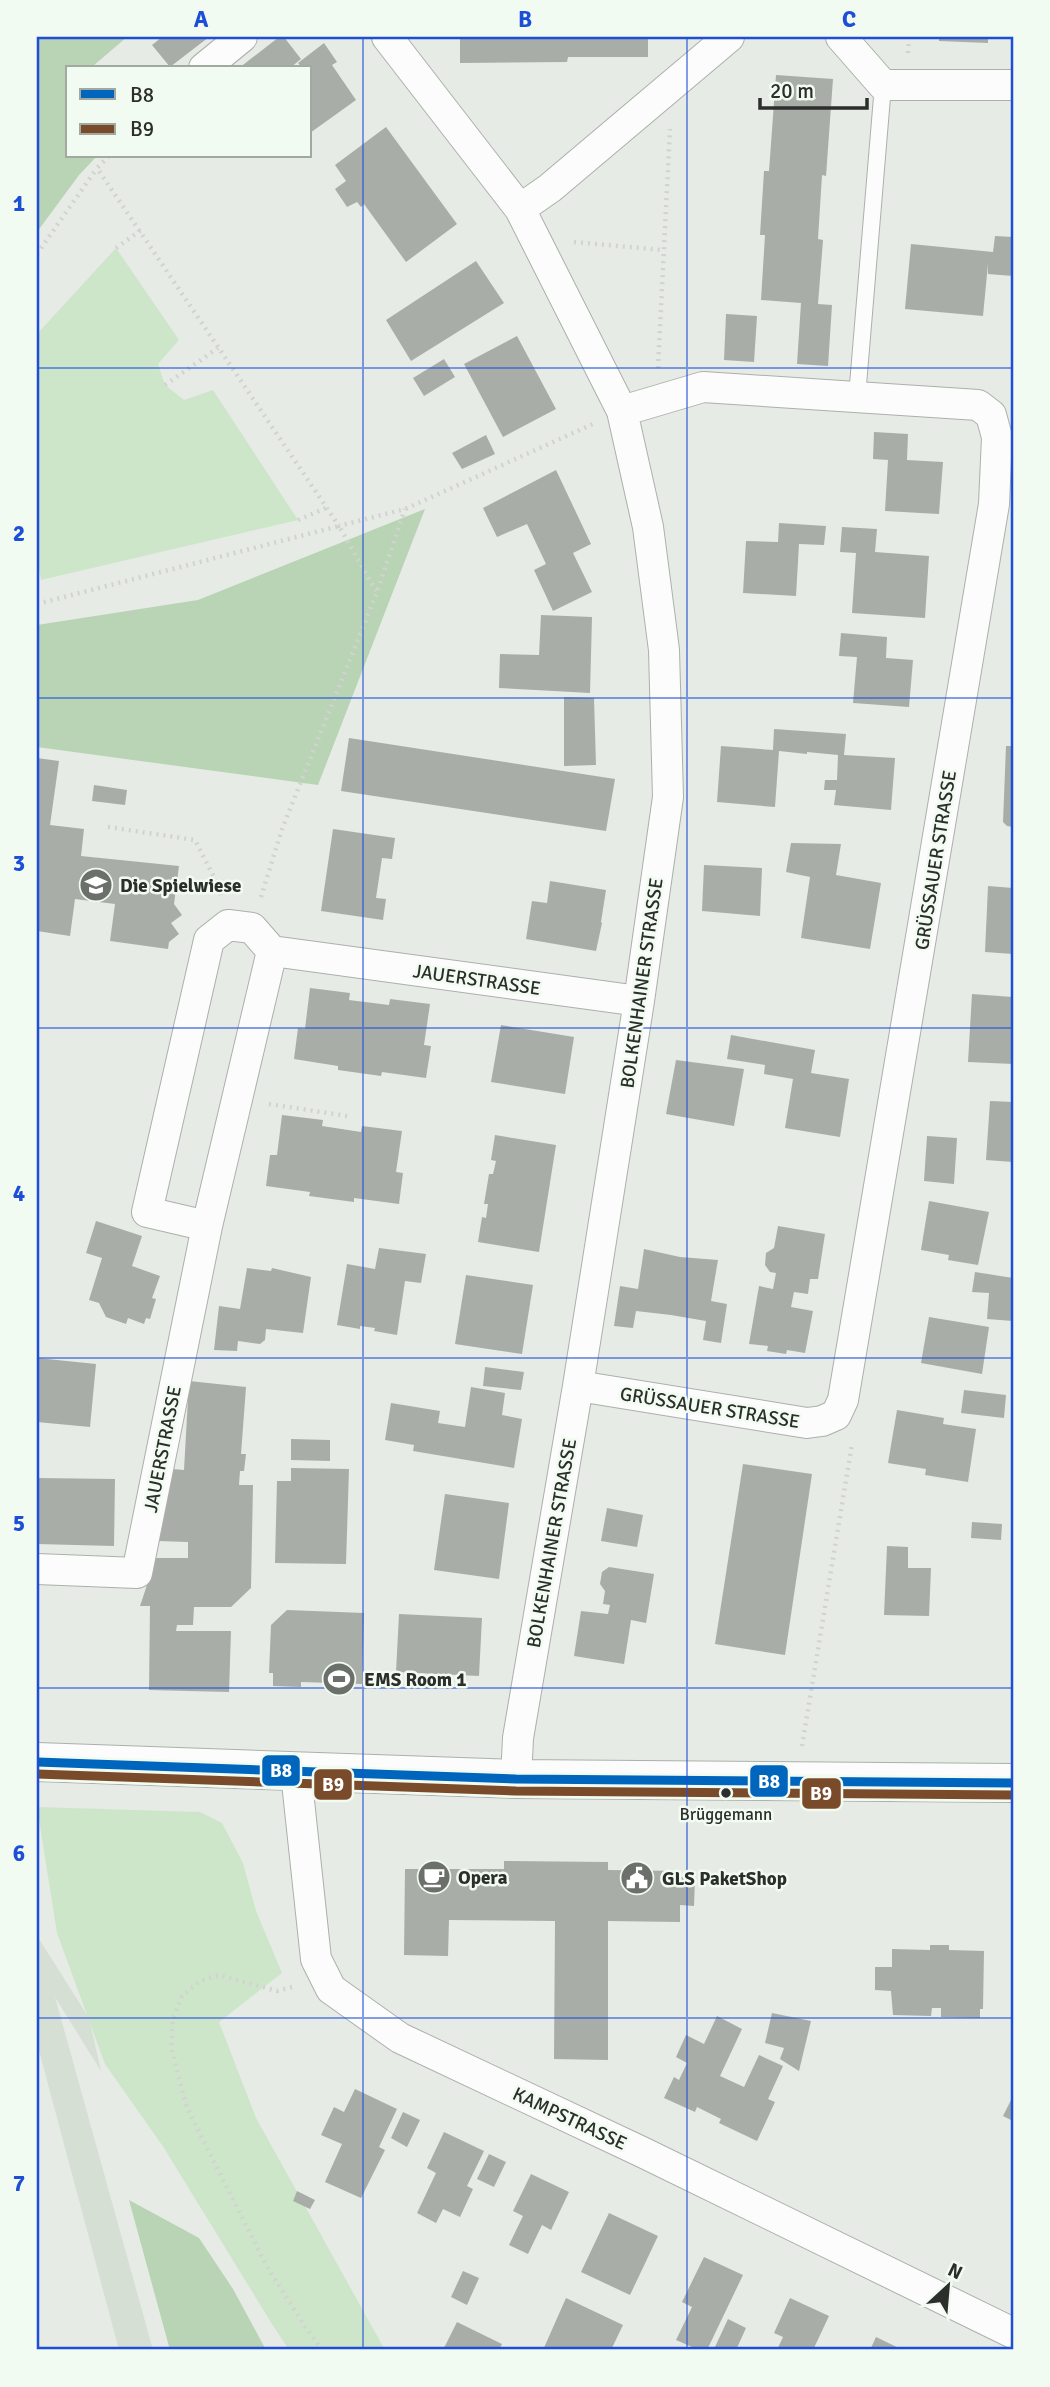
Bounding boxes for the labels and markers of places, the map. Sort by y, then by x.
school or university icon: Die Spielwiese [77,866,115,904]
place label: Die Spielwiese [120,874,241,898]
sports icon: EMS Room 1 [320,1660,358,1698]
place label: EMS Room 1 [364,1668,467,1692]
marker: Brüggemann [719,1786,733,1800]
place label: Brüggemann [680,1804,772,1825]
cafe icon: Opera [415,1858,453,1896]
public building icon: GLS PaketShop [618,1859,656,1897]
place label: Opera [458,1866,508,1890]
place label: GLS PaketShop [662,1867,787,1891]

